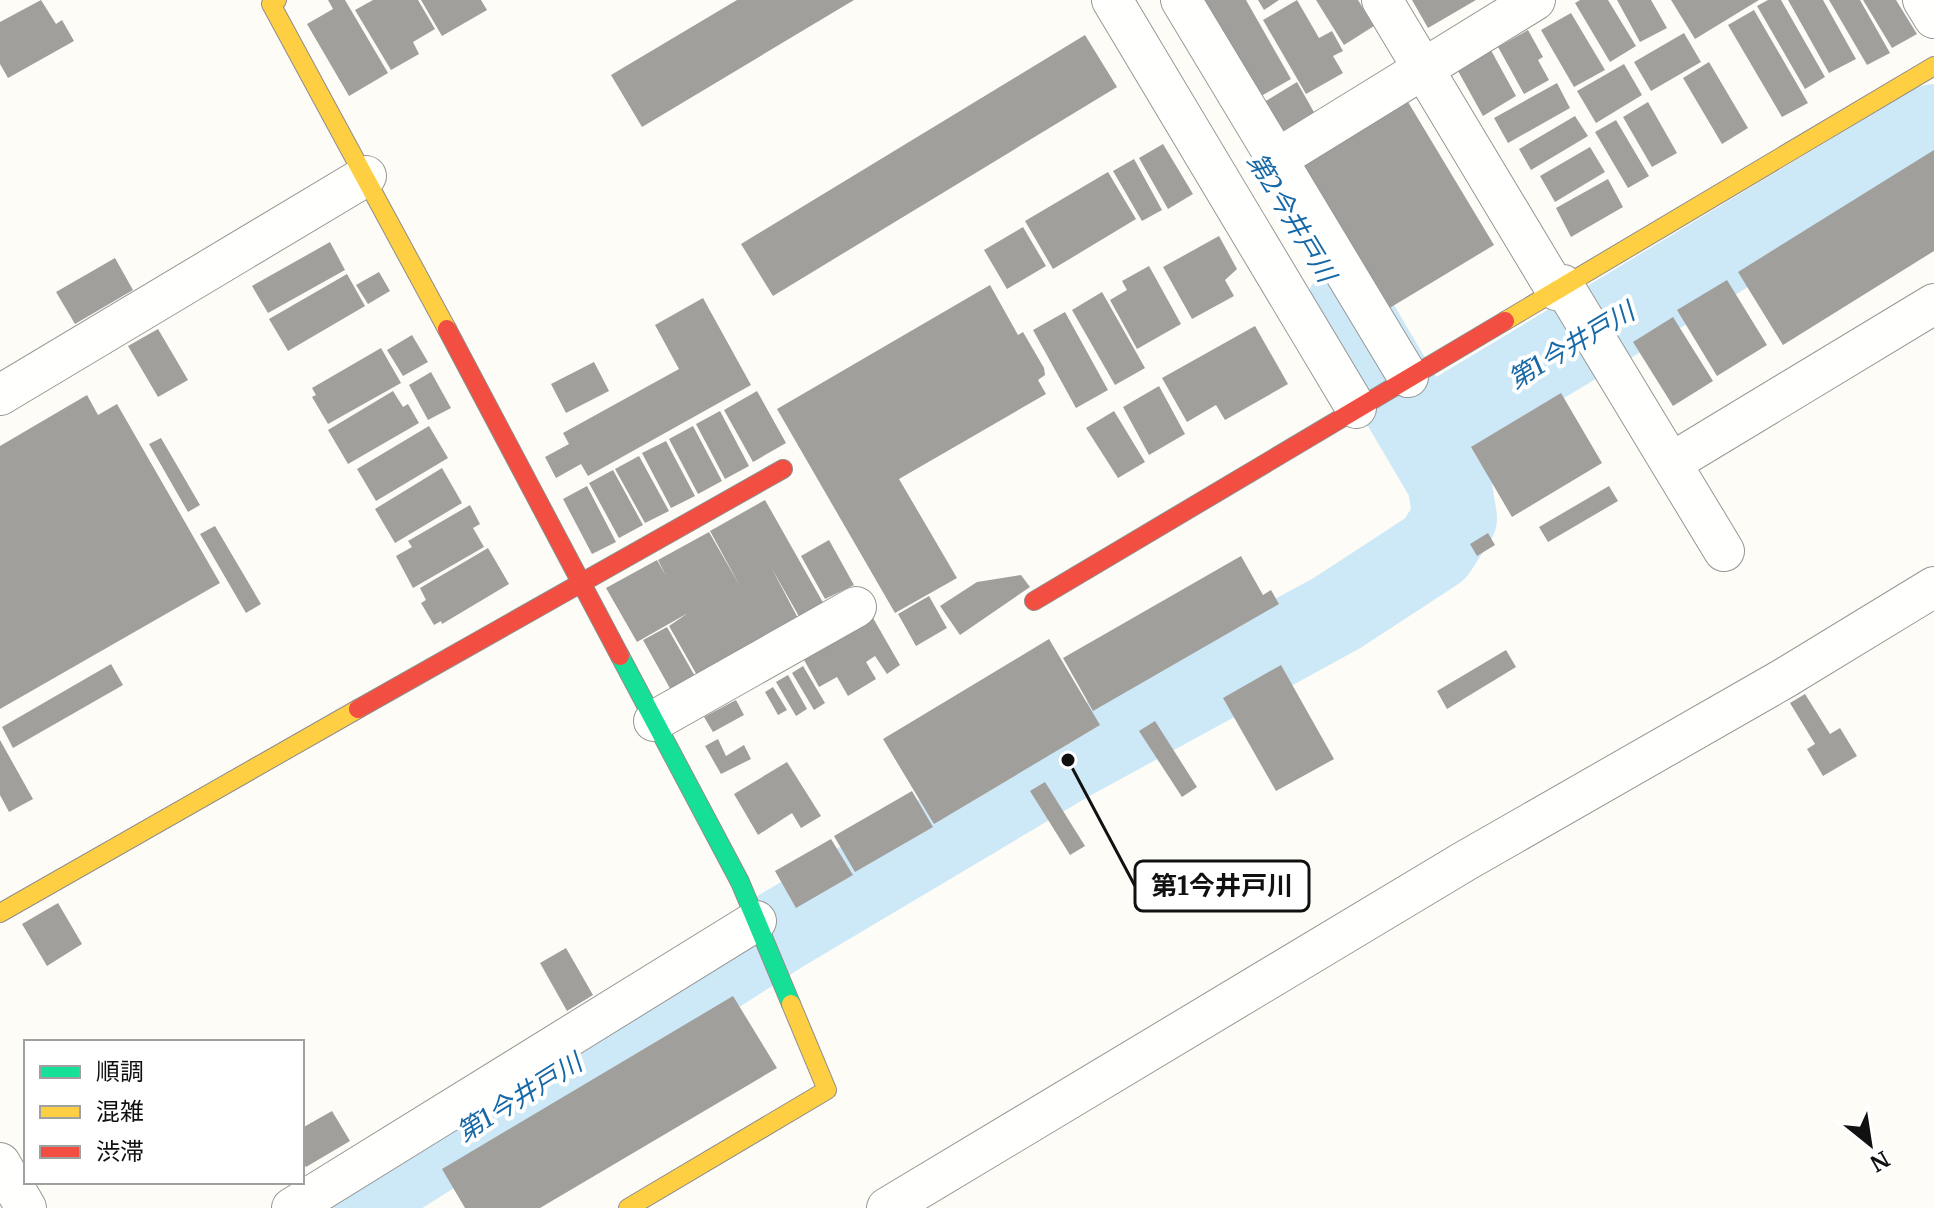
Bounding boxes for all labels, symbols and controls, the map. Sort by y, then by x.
water label: 第2今井戸川 [1241,146,1345,290]
water label: 第1今井戸川 [1502,293,1643,396]
callout: 第1今井戸川 [1135,861,1309,911]
text: 第1今井戸川 [1151,869,1293,902]
legend [24,1040,304,1184]
water label: 第1今井戸川 [450,1044,590,1148]
text: 順調 [96,1056,144,1087]
text: 混雑 [96,1096,144,1127]
north arrow [1830,1104,1910,1184]
text: 渋滞 [96,1136,144,1167]
text: N [1865,1145,1895,1178]

